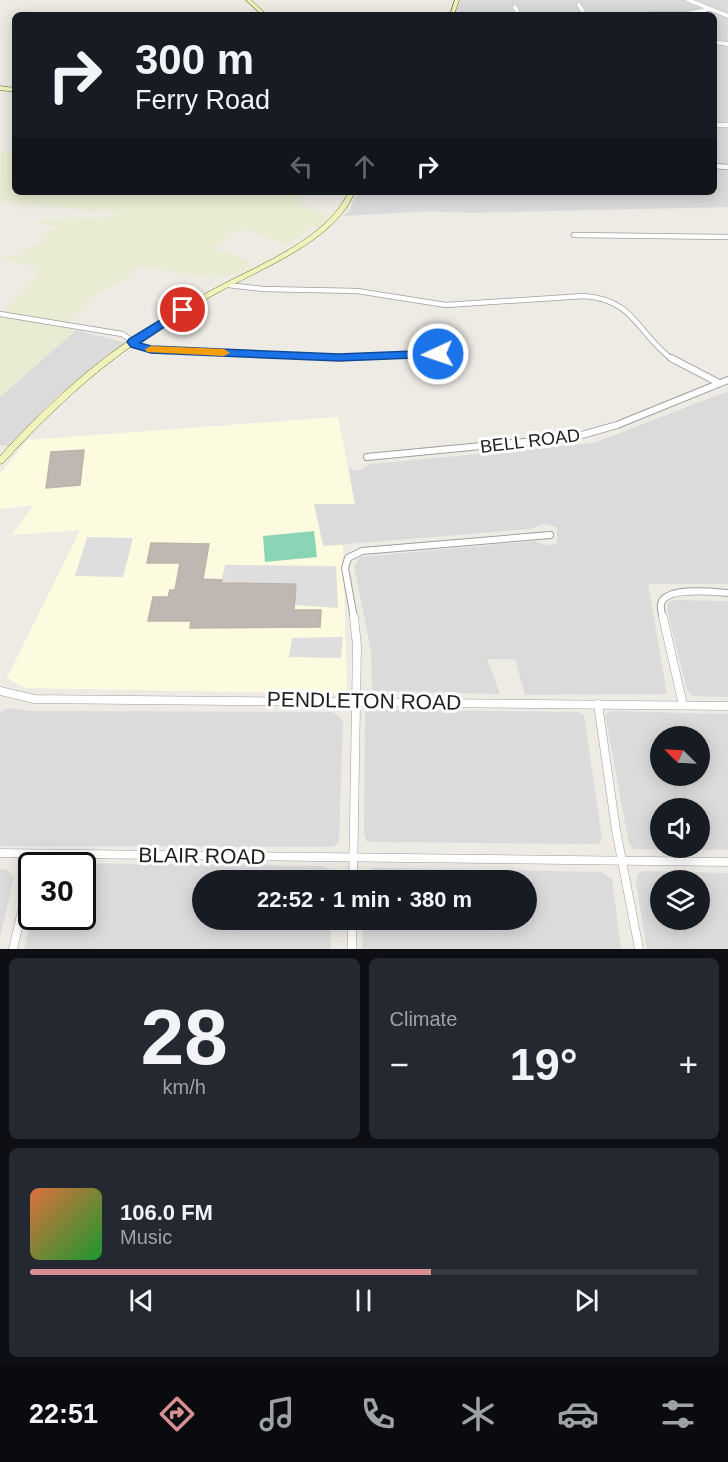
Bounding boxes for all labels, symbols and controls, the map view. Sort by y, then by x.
icon: right [36,36,114,114]
text: 300 m [135,36,254,83]
text: Ferry Road [135,85,270,115]
icon: left [285,150,318,183]
icon: ahead [348,150,381,183]
icon: right [411,150,444,183]
pin [157,284,208,335]
icon: arrive [166,293,199,326]
position arrow [406,322,470,386]
street label: BELL ROAD [479,425,581,457]
street label: PENDLETON ROAD [267,687,461,714]
north arrow [650,726,710,786]
map controls [650,726,710,930]
button: sound [650,798,710,858]
street label: BLAIR ROAD [138,843,266,868]
speed limit sign: 30 [18,852,96,930]
button: layers [650,870,710,930]
text: 22:52 · 1 min · 380 m [257,887,472,912]
text: 28 [141,993,228,1081]
text: Climate [390,1008,457,1030]
text: 19° [510,1039,578,1090]
text: − [390,1046,409,1083]
text: + [679,1046,698,1083]
text: km/h [163,1076,206,1098]
text: 106.0 FM [120,1200,213,1225]
text: Music [120,1226,172,1248]
icon: previous [125,1284,158,1317]
icon: pause [347,1284,380,1317]
icon: next [570,1284,603,1317]
icon: directions [156,1393,198,1435]
icon: music [256,1393,298,1435]
icon: phone [357,1393,399,1435]
icon: climate [457,1393,499,1435]
icon: car [557,1393,599,1435]
icon: filters [657,1393,699,1435]
text: 22:51 [29,1399,98,1429]

